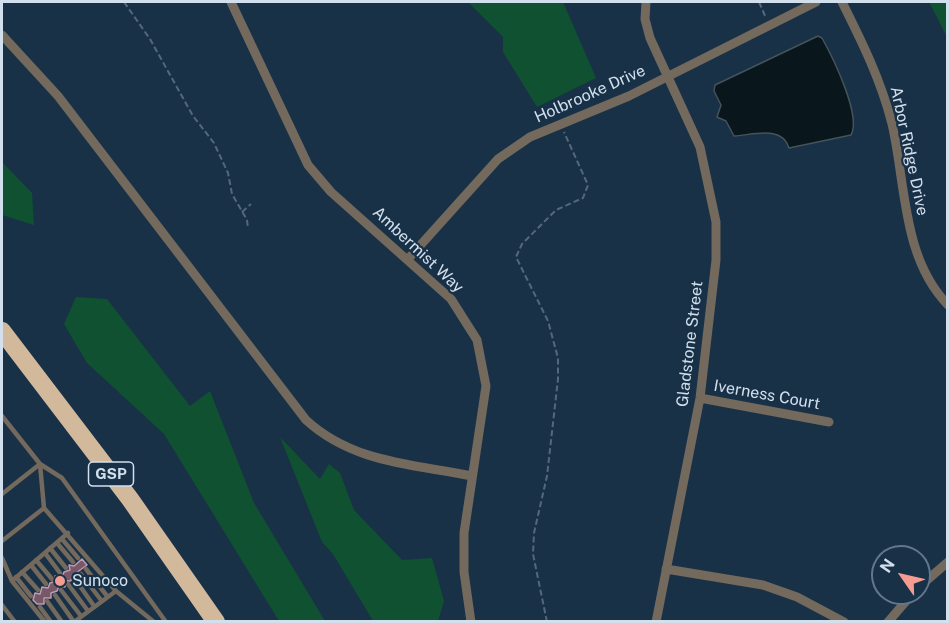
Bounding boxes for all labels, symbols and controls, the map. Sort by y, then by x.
street label: Holbrooke Drive [531,61,649,127]
street label: Arbor Ridge Drive [886,85,932,217]
street label: Ambermist Way [368,203,468,297]
street label: Gladstone Street [673,280,707,408]
street label: Iverness Court [712,376,822,414]
road number: GSP [88,462,134,486]
north arrow [871,545,931,605]
text: N [876,555,899,576]
place label: Sunoco [72,571,128,591]
marker: Sunoco [53,574,67,588]

